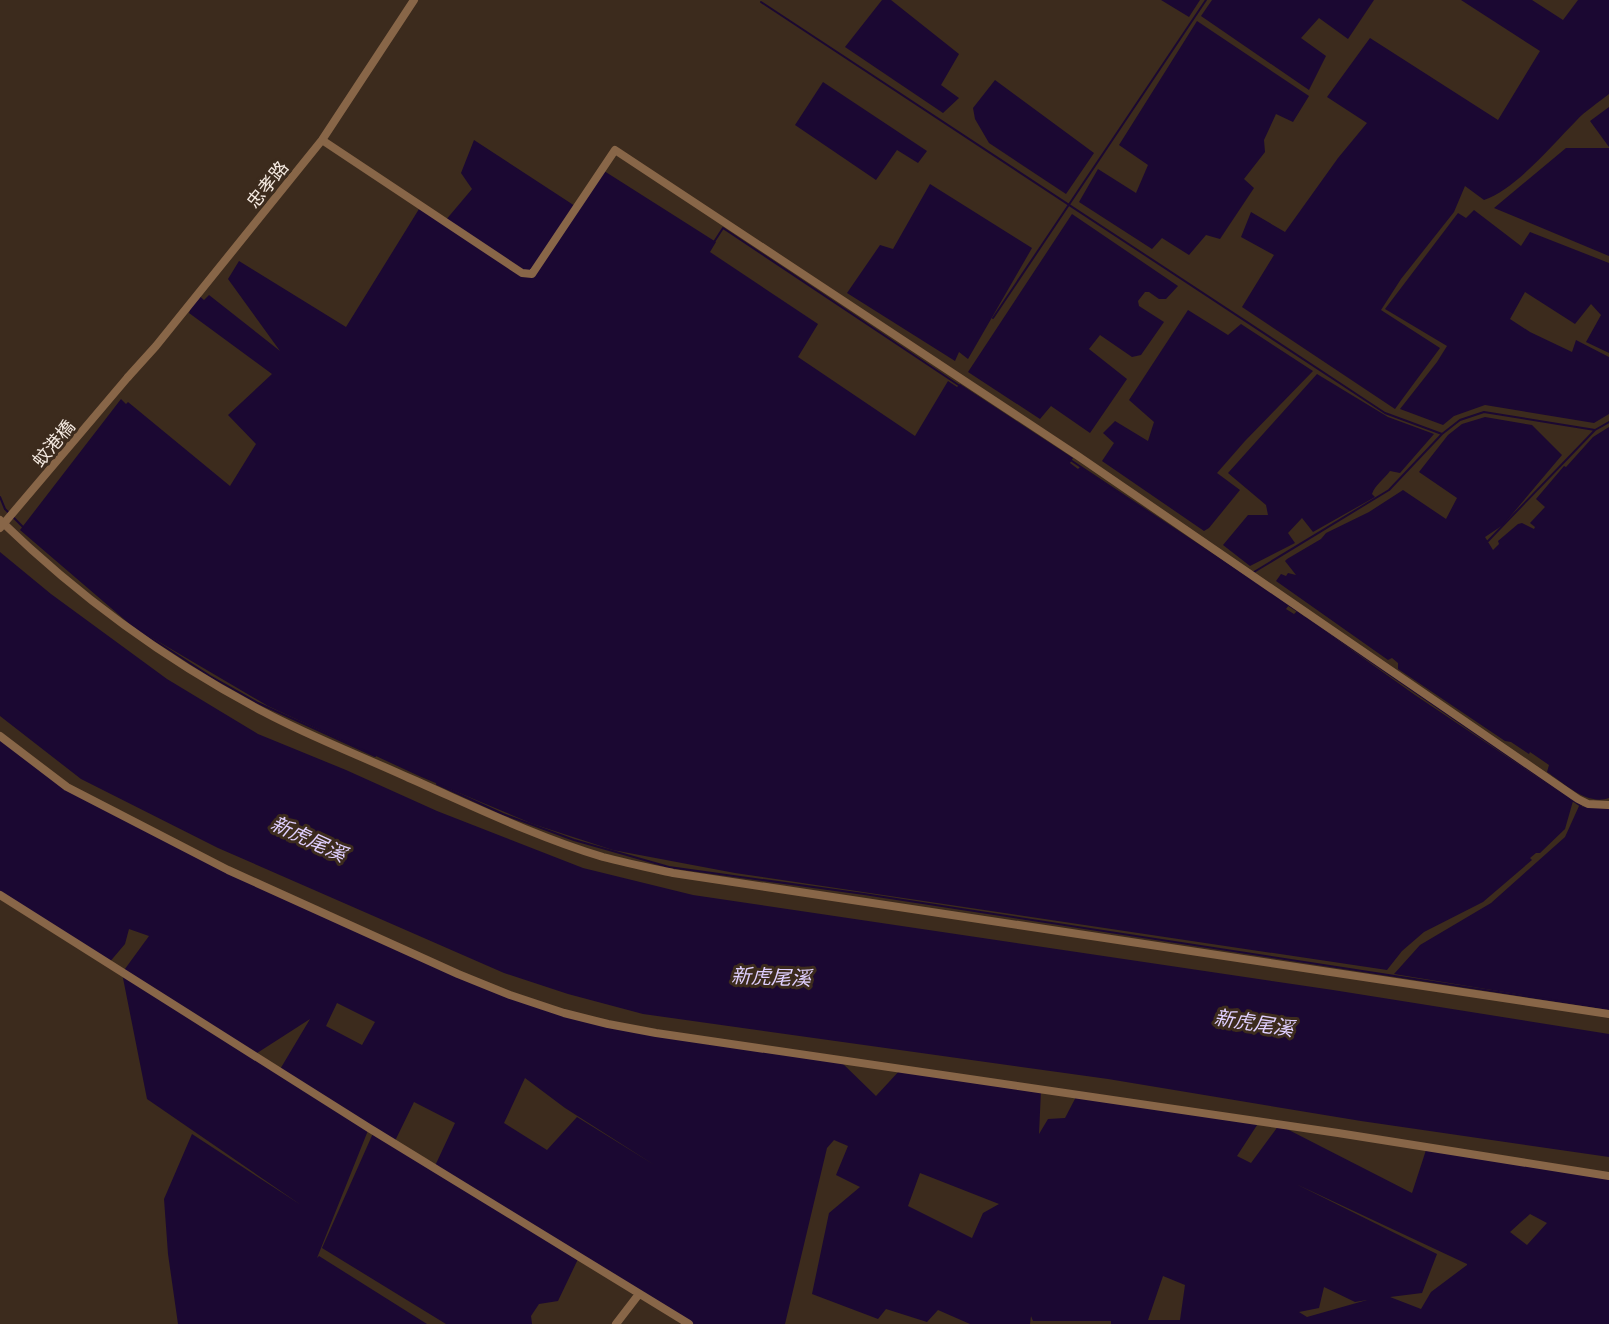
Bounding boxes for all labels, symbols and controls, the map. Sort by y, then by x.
street label: 忠孝路 [241,156,293,212]
street label: 蚊港橋 [27,415,79,471]
water label: 新虎尾溪 [268,810,353,867]
water label: 新虎尾溪 [731,963,814,989]
water label: 新虎尾溪 [1213,1004,1298,1041]

